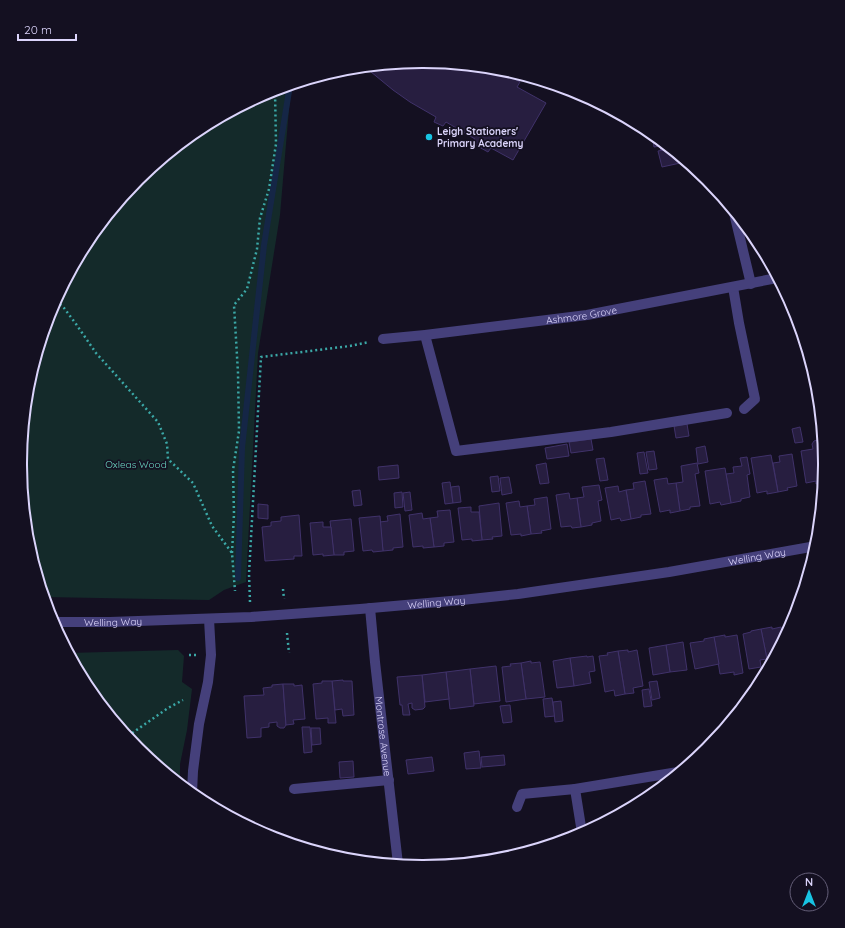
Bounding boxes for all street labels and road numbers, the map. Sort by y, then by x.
street label: Ashmore Grove [545,303,618,327]
street label: Welling Way [727,545,787,568]
street label: Welling Way [407,593,466,611]
street label: Welling Way [84,614,142,629]
street label: Montrose Avenue [372,696,395,777]

